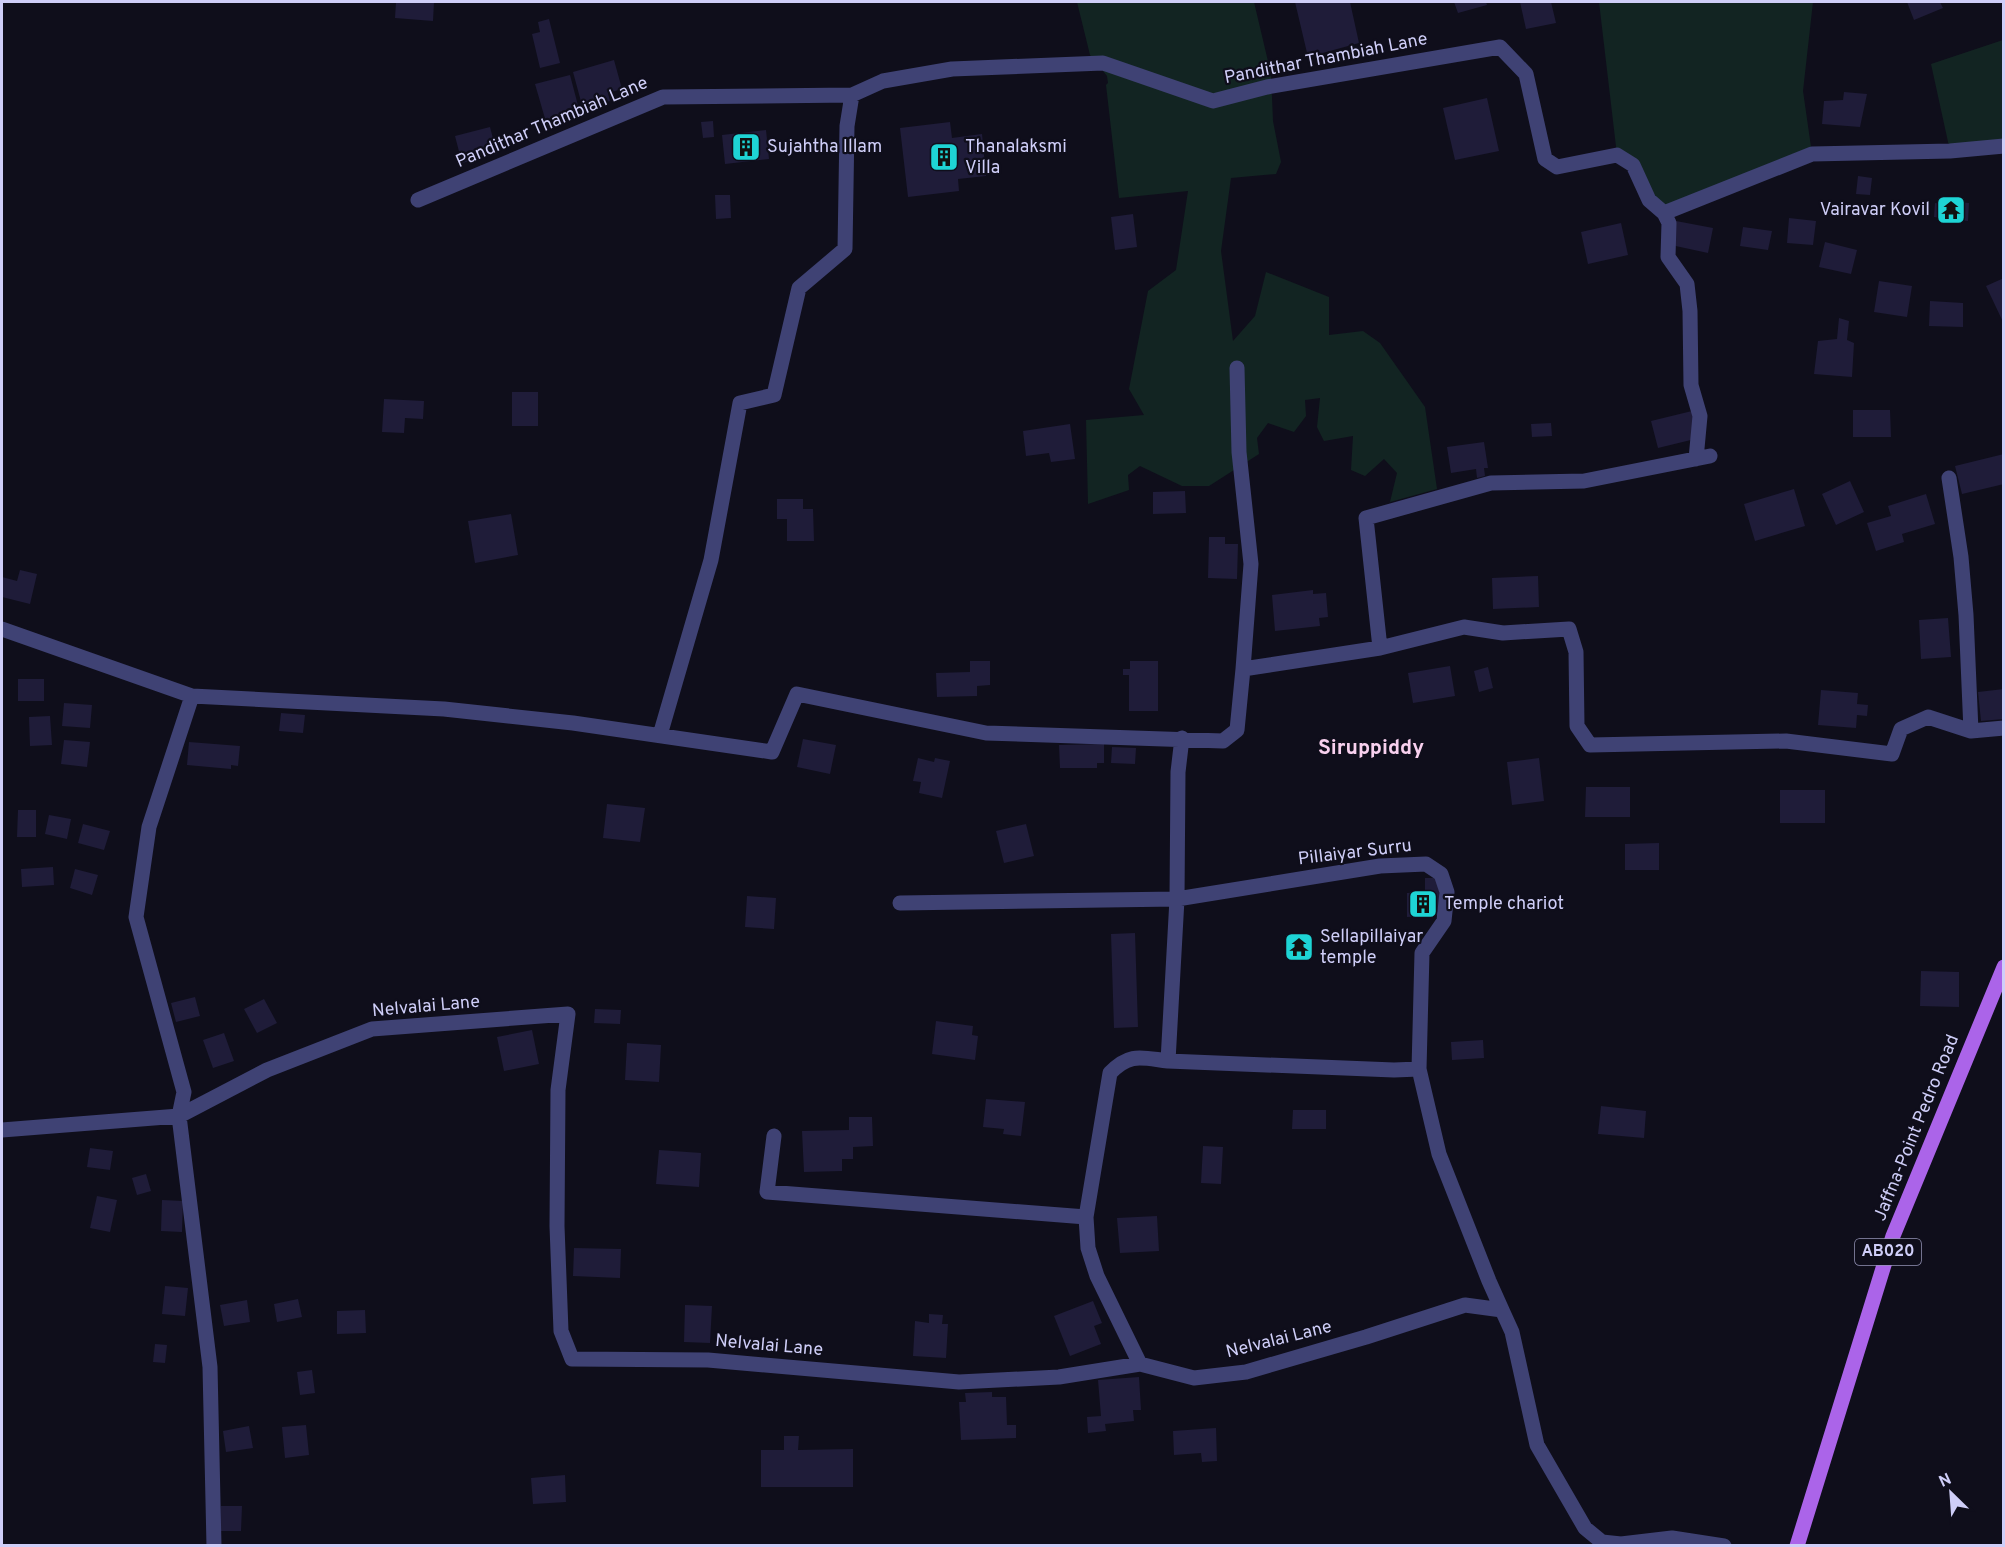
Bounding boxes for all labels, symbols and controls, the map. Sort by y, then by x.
street label: Pandithar Thambiah Lane [1222,28,1430,90]
street label: Pandithar Thambiah Lane [452,72,652,174]
building icon: Sujahtha Illam [730,131,762,163]
place label: Sujahtha Illam [767,136,882,159]
place label: Thanalaksmi Villa [965,136,1067,180]
building icon: Thanalaksmi Villa [928,141,960,173]
temple icon: Vairavar Kovil [1935,194,1967,226]
place label: Vairavar Kovil [1820,199,1930,222]
district label: Siruppiddy [1318,735,1424,762]
street label: Pillaiyar Surru [1297,835,1413,871]
building icon: Temple chariot [1407,888,1439,920]
place label: Temple chariot [1444,893,1564,916]
place label: Sellapillaiyar temple [1320,926,1423,970]
temple icon: Sellapillaiyar temple [1283,931,1315,963]
street label: Nelvalai Lane [371,991,481,1023]
street label: Jaffna-Point Pedro Road [1869,1031,1965,1225]
road number: AB020 [1855,1239,1921,1265]
street label: Nelvalai Lane [1224,1316,1334,1364]
street label: Nelvalai Lane [714,1330,824,1362]
north arrow [1921,1463,1981,1523]
text: N [1936,1470,1955,1493]

